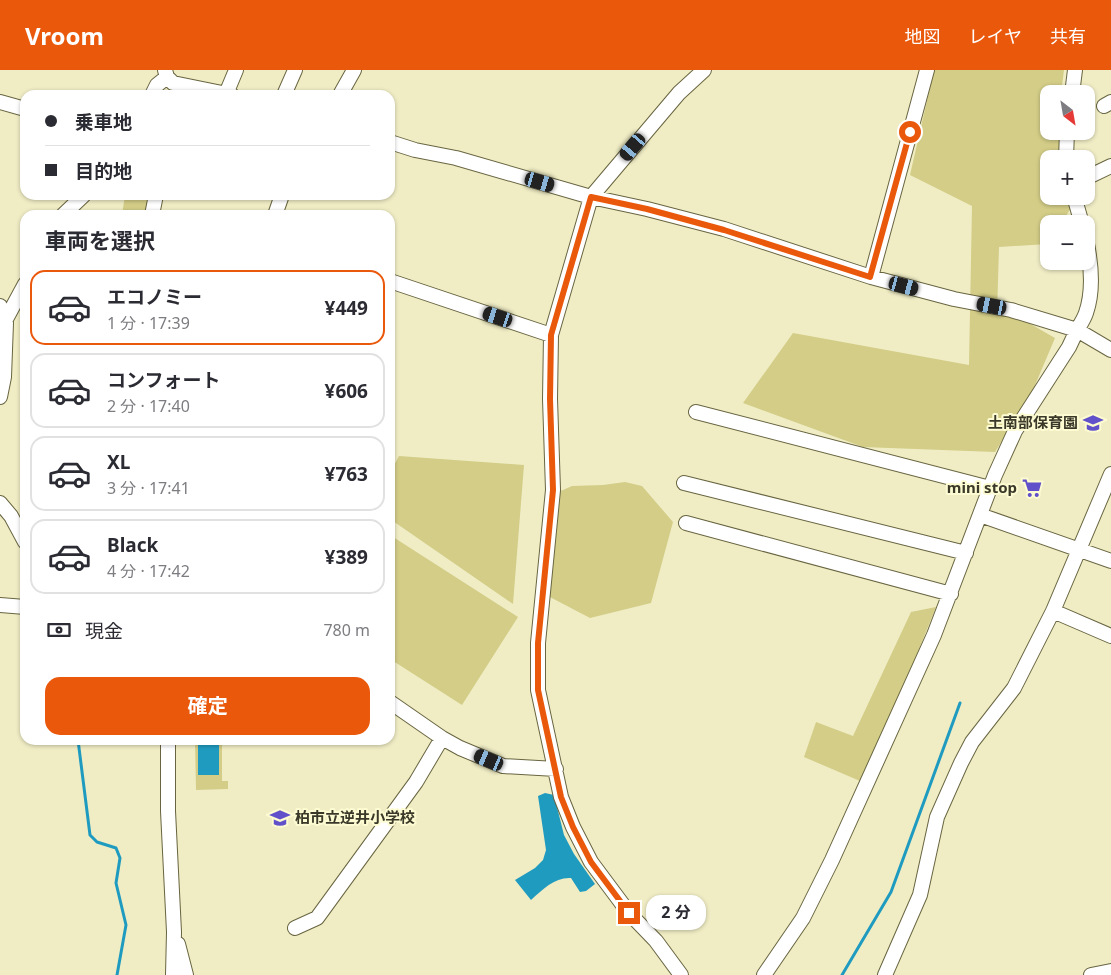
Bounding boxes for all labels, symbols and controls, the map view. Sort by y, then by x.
text: Vroom [25,19,104,52]
text: 地図 [905,24,941,48]
text: レイヤ [969,24,1022,48]
text: 共有 [1050,24,1086,48]
north arrow [1040,85,1095,140]
map controls [1040,85,1095,270]
text: 乗車地 [75,109,132,135]
route start [899,121,921,143]
car [617,131,648,163]
button: + [1040,150,1095,205]
text: 目的地 [75,158,132,184]
car [523,171,556,193]
button: − [1040,215,1095,270]
text: 車両を選択 [45,225,155,255]
car [887,275,920,297]
text: エコノミー [107,284,202,310]
icon: car [47,285,92,330]
text: ¥449 [325,295,368,321]
car [975,296,1008,316]
car [481,305,514,329]
text: 1 分 · 17:39 [107,312,190,334]
text: コンフォート [107,367,220,393]
icon: car [47,368,92,413]
text: ¥606 [325,378,368,404]
text: 2 分 · 17:40 [107,395,190,417]
place label: 土南部保育園 [988,412,1078,432]
school or university icon: 土南部保育園 [1082,412,1104,434]
text: XL [107,449,130,475]
icon: car [47,451,92,496]
text: ¥763 [325,461,368,487]
text: 3 分 · 17:41 [107,477,190,499]
place label: mini stop [947,477,1017,497]
supermarket icon: mini stop [1021,477,1043,499]
text: Black [107,532,158,558]
icon: car [47,534,92,579]
text: ¥389 [325,544,368,570]
text: 4 分 · 17:42 [107,560,190,582]
icon: cash [45,616,73,644]
text: 現金 [85,618,123,644]
text: 780 m [323,619,370,641]
button: 確定 [45,677,370,735]
car [472,747,505,773]
school or university icon: 柏市立逆井小学校 [269,807,291,829]
place label: 柏市立逆井小学校 [295,807,415,827]
callout: 2 分 [646,896,706,930]
text: 2 分 [661,901,691,923]
route end [618,902,640,924]

